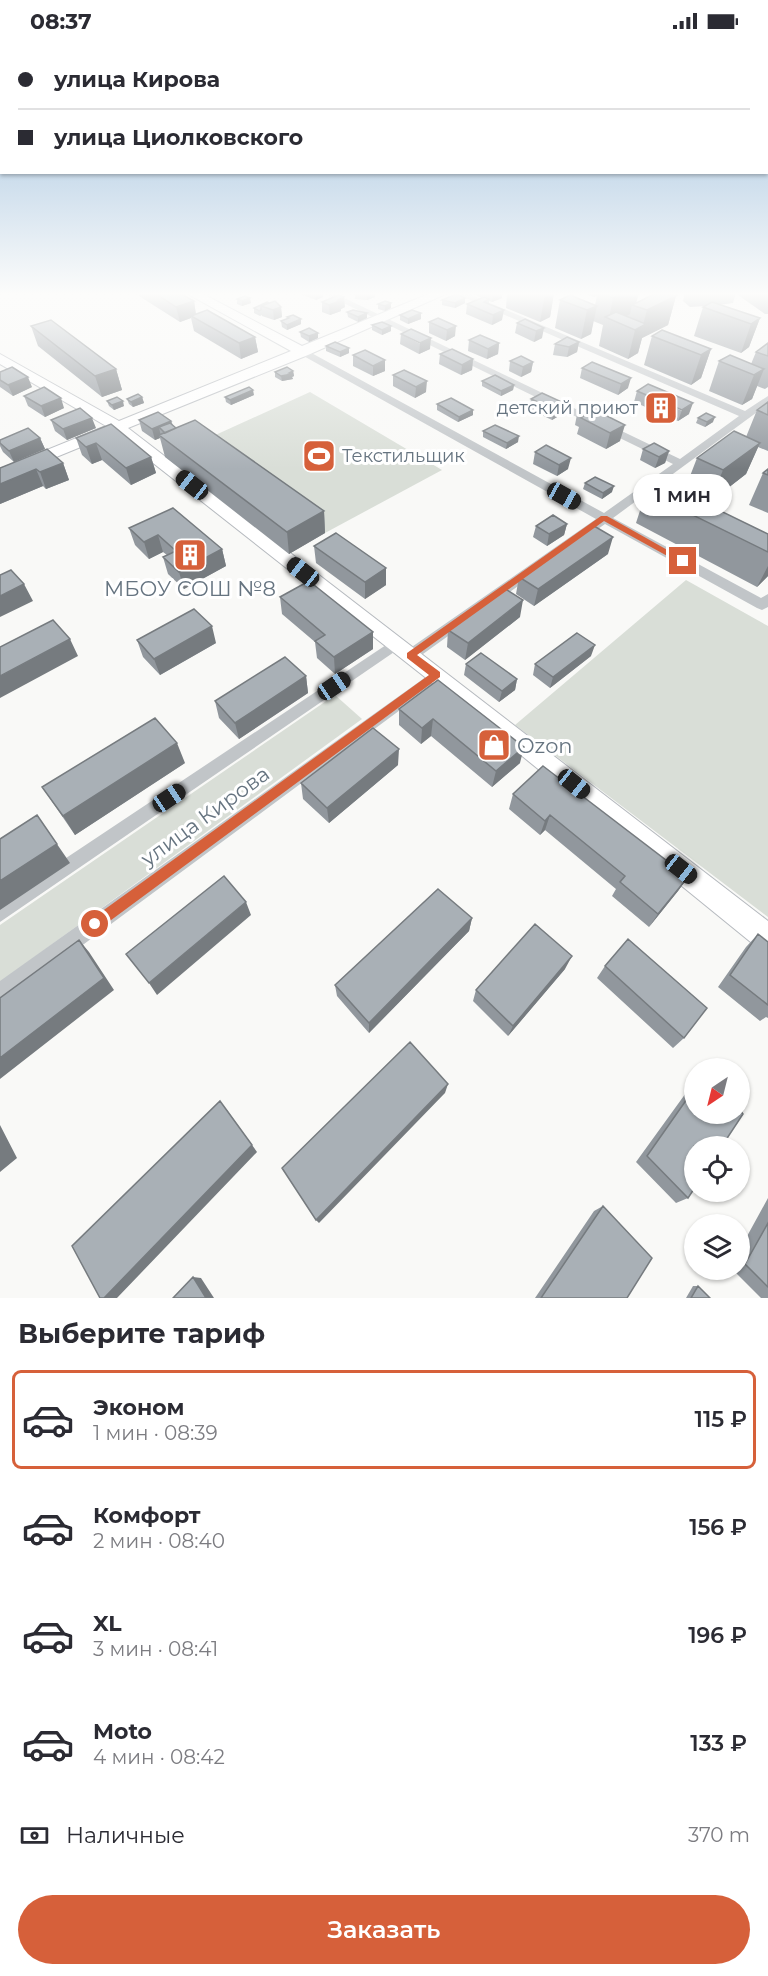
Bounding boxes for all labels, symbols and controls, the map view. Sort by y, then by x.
text: 08:37 [30,8,92,35]
text: улица Кирова [54,66,220,93]
text: улица Циолковского [54,124,303,151]
building icon: детский приют [643,390,679,426]
place label: детский приют [497,397,638,419]
sports icon: Текстильщик [301,438,337,474]
place label: Текстильщик [342,445,465,467]
car [172,467,212,503]
callout: 1 мин [634,474,732,516]
car [544,479,584,513]
text: 1 мин [654,483,711,507]
building icon: МБОУ СОШ №8 [172,537,208,573]
route end [669,547,696,574]
car [283,554,323,590]
place label: МБОУ СОШ №8 [104,576,276,601]
car [314,668,354,704]
shop icon: Ozon [476,727,512,763]
place label: Ozon [517,733,573,758]
street label: улица Кирова [135,761,274,872]
car [554,766,594,802]
car [149,780,189,816]
car [661,851,701,887]
route start [81,910,108,937]
north arrow [684,1058,750,1124]
map controls [684,1058,750,1280]
button: locate [684,1136,750,1202]
button: layers [684,1214,750,1280]
text: Выберите тариф [18,1317,265,1350]
icon: car [21,1393,75,1447]
text: Эконом [93,1394,184,1421]
text: 115 ₽ [695,1406,747,1433]
text: 1 мин · 08:39 [93,1421,218,1445]
icon: car [21,1501,75,1555]
text: Комфорт [93,1502,201,1529]
text: 156 ₽ [689,1514,747,1541]
text: 2 мин · 08:40 [93,1529,225,1553]
icon: car [21,1609,75,1663]
text: XL [93,1610,122,1637]
text: 196 ₽ [688,1622,747,1649]
text: 3 мин · 08:41 [93,1637,218,1661]
icon: car [21,1717,75,1771]
text: Moto [93,1718,152,1745]
text: 133 ₽ [690,1730,747,1757]
text: 4 мин · 08:42 [93,1745,225,1769]
icon: cash [18,1819,51,1852]
text: Наличные [66,1822,185,1849]
text: 370 m [688,1823,750,1847]
button: Заказать [18,1895,750,1964]

